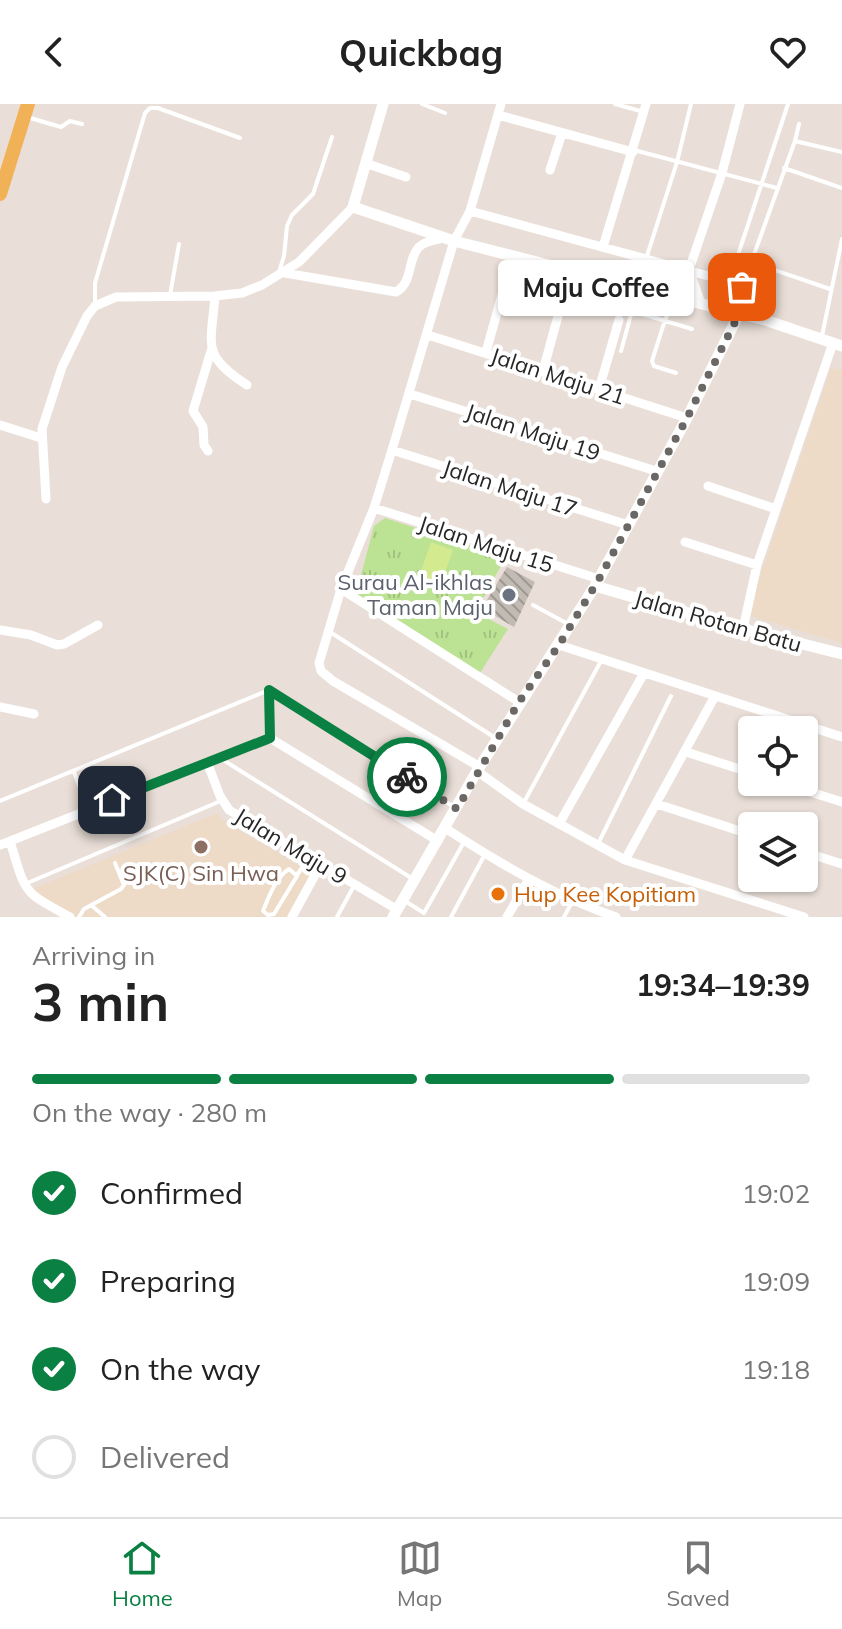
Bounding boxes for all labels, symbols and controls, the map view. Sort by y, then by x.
icon: back [32,30,76,74]
text: Quickbag [339,30,503,75]
icon: heart [766,30,810,74]
pin [708,253,776,321]
callout: Maju Coffee [498,259,694,315]
icon: bag [720,265,764,309]
text: Maju Coffee [522,271,670,304]
street label: Jalan Maju 21 [487,341,629,411]
street label: Jalan Maju 19 [462,397,604,467]
street label: Jalan Maju 17 [439,453,581,523]
street label: Jalan Maju 15 [415,509,557,579]
place label: Surau Al-ikhlas Taman Maju [337,568,493,621]
street label: Jalan Rotan Batu [631,584,805,658]
marker: Surau Al-ikhlas Taman Maju [500,586,518,604]
map controls [738,716,818,892]
button: locate [738,716,818,796]
courier [367,737,447,817]
icon: bike [385,755,429,799]
pin [78,766,146,834]
icon: home [90,778,134,822]
street label: Jalan Maju 9 [230,801,352,891]
button: layers [738,812,818,892]
marker: SJK(C) Sin Hwa [192,838,210,856]
place label: SJK(C) Sin Hwa [123,859,279,887]
place label: Hup Kee Kopitiam [514,880,696,908]
marker: Hup Kee Kopitiam [489,885,507,903]
text: Arriving in [32,939,155,972]
text: 19:34–19:39 [636,966,810,1004]
text: 3 min [32,969,169,1034]
text: On the way · 280 m [32,1096,267,1129]
icon: check [32,1171,76,1215]
text: Confirmed [100,1174,243,1212]
text: 19:02 [742,1177,810,1210]
icon: check [32,1259,76,1303]
text: Preparing [100,1262,236,1300]
text: 19:09 [742,1265,810,1298]
icon: check [32,1347,76,1391]
text: On the way [100,1350,260,1388]
text: 19:18 [742,1353,810,1386]
text: Delivered [100,1438,230,1476]
tab: Home [112,1536,173,1612]
tab: Map [397,1536,442,1612]
tab: Saved [666,1536,730,1612]

